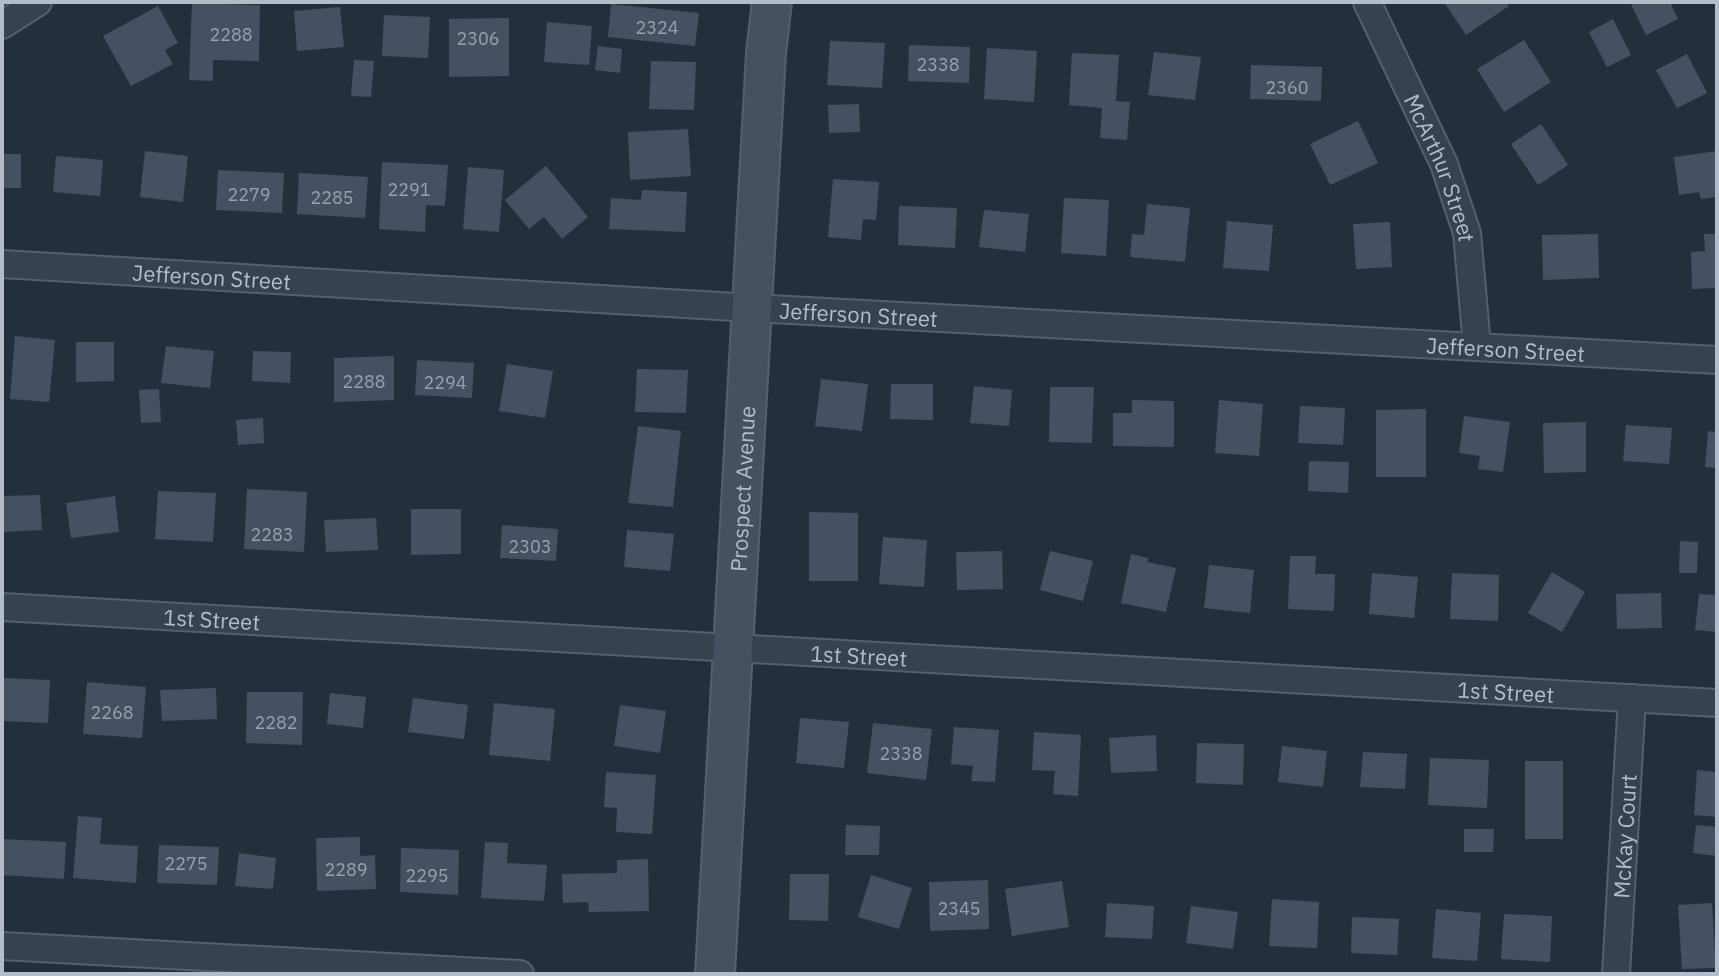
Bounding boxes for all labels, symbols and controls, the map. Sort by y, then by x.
house number: 2324 [635,16,679,39]
house number: 2288 [209,23,253,46]
house number: 2306 [456,27,500,50]
house number: 2338 [916,53,960,76]
house number: 2360 [1265,76,1309,99]
street label: McArthur Street [1398,89,1482,243]
house number: 2291 [387,178,431,201]
house number: 2279 [227,183,271,206]
house number: 2285 [310,186,354,209]
street label: Jefferson Street [132,257,292,295]
street label: Jefferson Street [778,295,939,332]
street label: Jefferson Street [1426,330,1586,367]
house number: 2288 [342,370,386,393]
house number: 2294 [423,371,467,394]
street label: Prospect Avenue [723,405,761,573]
house number: 2283 [250,523,294,546]
house number: 2303 [508,535,552,558]
street label: 1st Street [162,602,261,636]
street label: 1st Street [809,638,908,672]
street label: 1st Street [1456,674,1555,708]
house number: 2268 [90,701,134,724]
house number: 2282 [254,711,298,734]
house number: 2338 [879,742,923,765]
street label: McKay Court [1606,773,1642,899]
house number: 2275 [164,852,208,875]
house number: 2289 [324,858,368,881]
house number: 2295 [405,864,449,887]
house number: 2345 [937,897,981,920]

